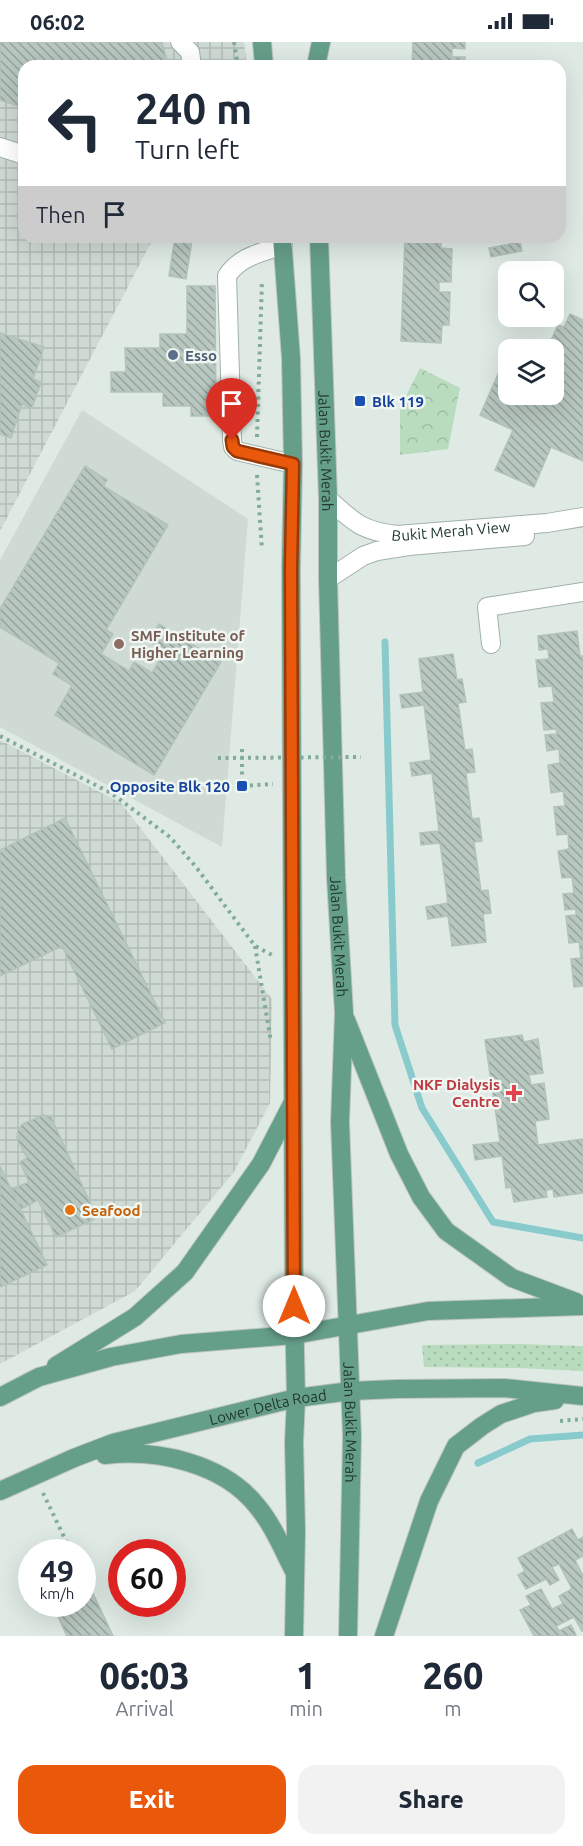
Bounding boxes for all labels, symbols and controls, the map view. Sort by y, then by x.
text: 06:02 [30,9,85,34]
icon: left [36,84,114,162]
text: 240 m [135,85,252,132]
text: Turn left [135,134,239,164]
icon: arrive [98,198,131,231]
text: Then [36,202,86,227]
map controls [498,261,564,405]
button: search [498,261,564,327]
button: layers [498,339,564,405]
place label: Esso [185,347,217,364]
marker: Esso [166,348,180,362]
pin [206,378,257,440]
icon: arrive [215,387,248,420]
street label: Jalan Bukit Merah [316,390,337,511]
place label: Blk 119 [372,393,424,410]
marker: Blk 119 [353,394,367,408]
street label: Bukit Merah View [391,517,511,544]
place label: SMF Institute of Higher Learning [131,627,246,661]
marker: SMF Institute of Higher Learning [112,637,126,651]
place label: Opposite Blk 120 [110,778,230,795]
marker: Opposite Blk 120 [235,779,249,793]
street label: Jalan Bukit Merah [327,876,352,997]
place label: NKF Dialysis Centre [413,1076,500,1110]
marker: NKF Dialysis Centre [505,1084,523,1102]
place label: Seafood [82,1202,140,1219]
marker: Seafood [63,1203,77,1217]
position arrow [262,1274,326,1338]
street label: Jalan Bukit Merah [341,1362,361,1483]
street label: Lower Delta Road [207,1386,328,1428]
speed limit sign: 60 [108,1539,186,1617]
text: 49 [40,1554,74,1588]
text: km/h [40,1585,74,1602]
text: 06:03 [100,1655,190,1696]
text: 1 [296,1655,316,1696]
text: 260 [422,1655,483,1696]
text: Arrival [116,1697,174,1720]
text: min [289,1697,323,1720]
text: m [444,1697,462,1720]
button: Exit [18,1765,286,1834]
button: Share [298,1765,565,1834]

